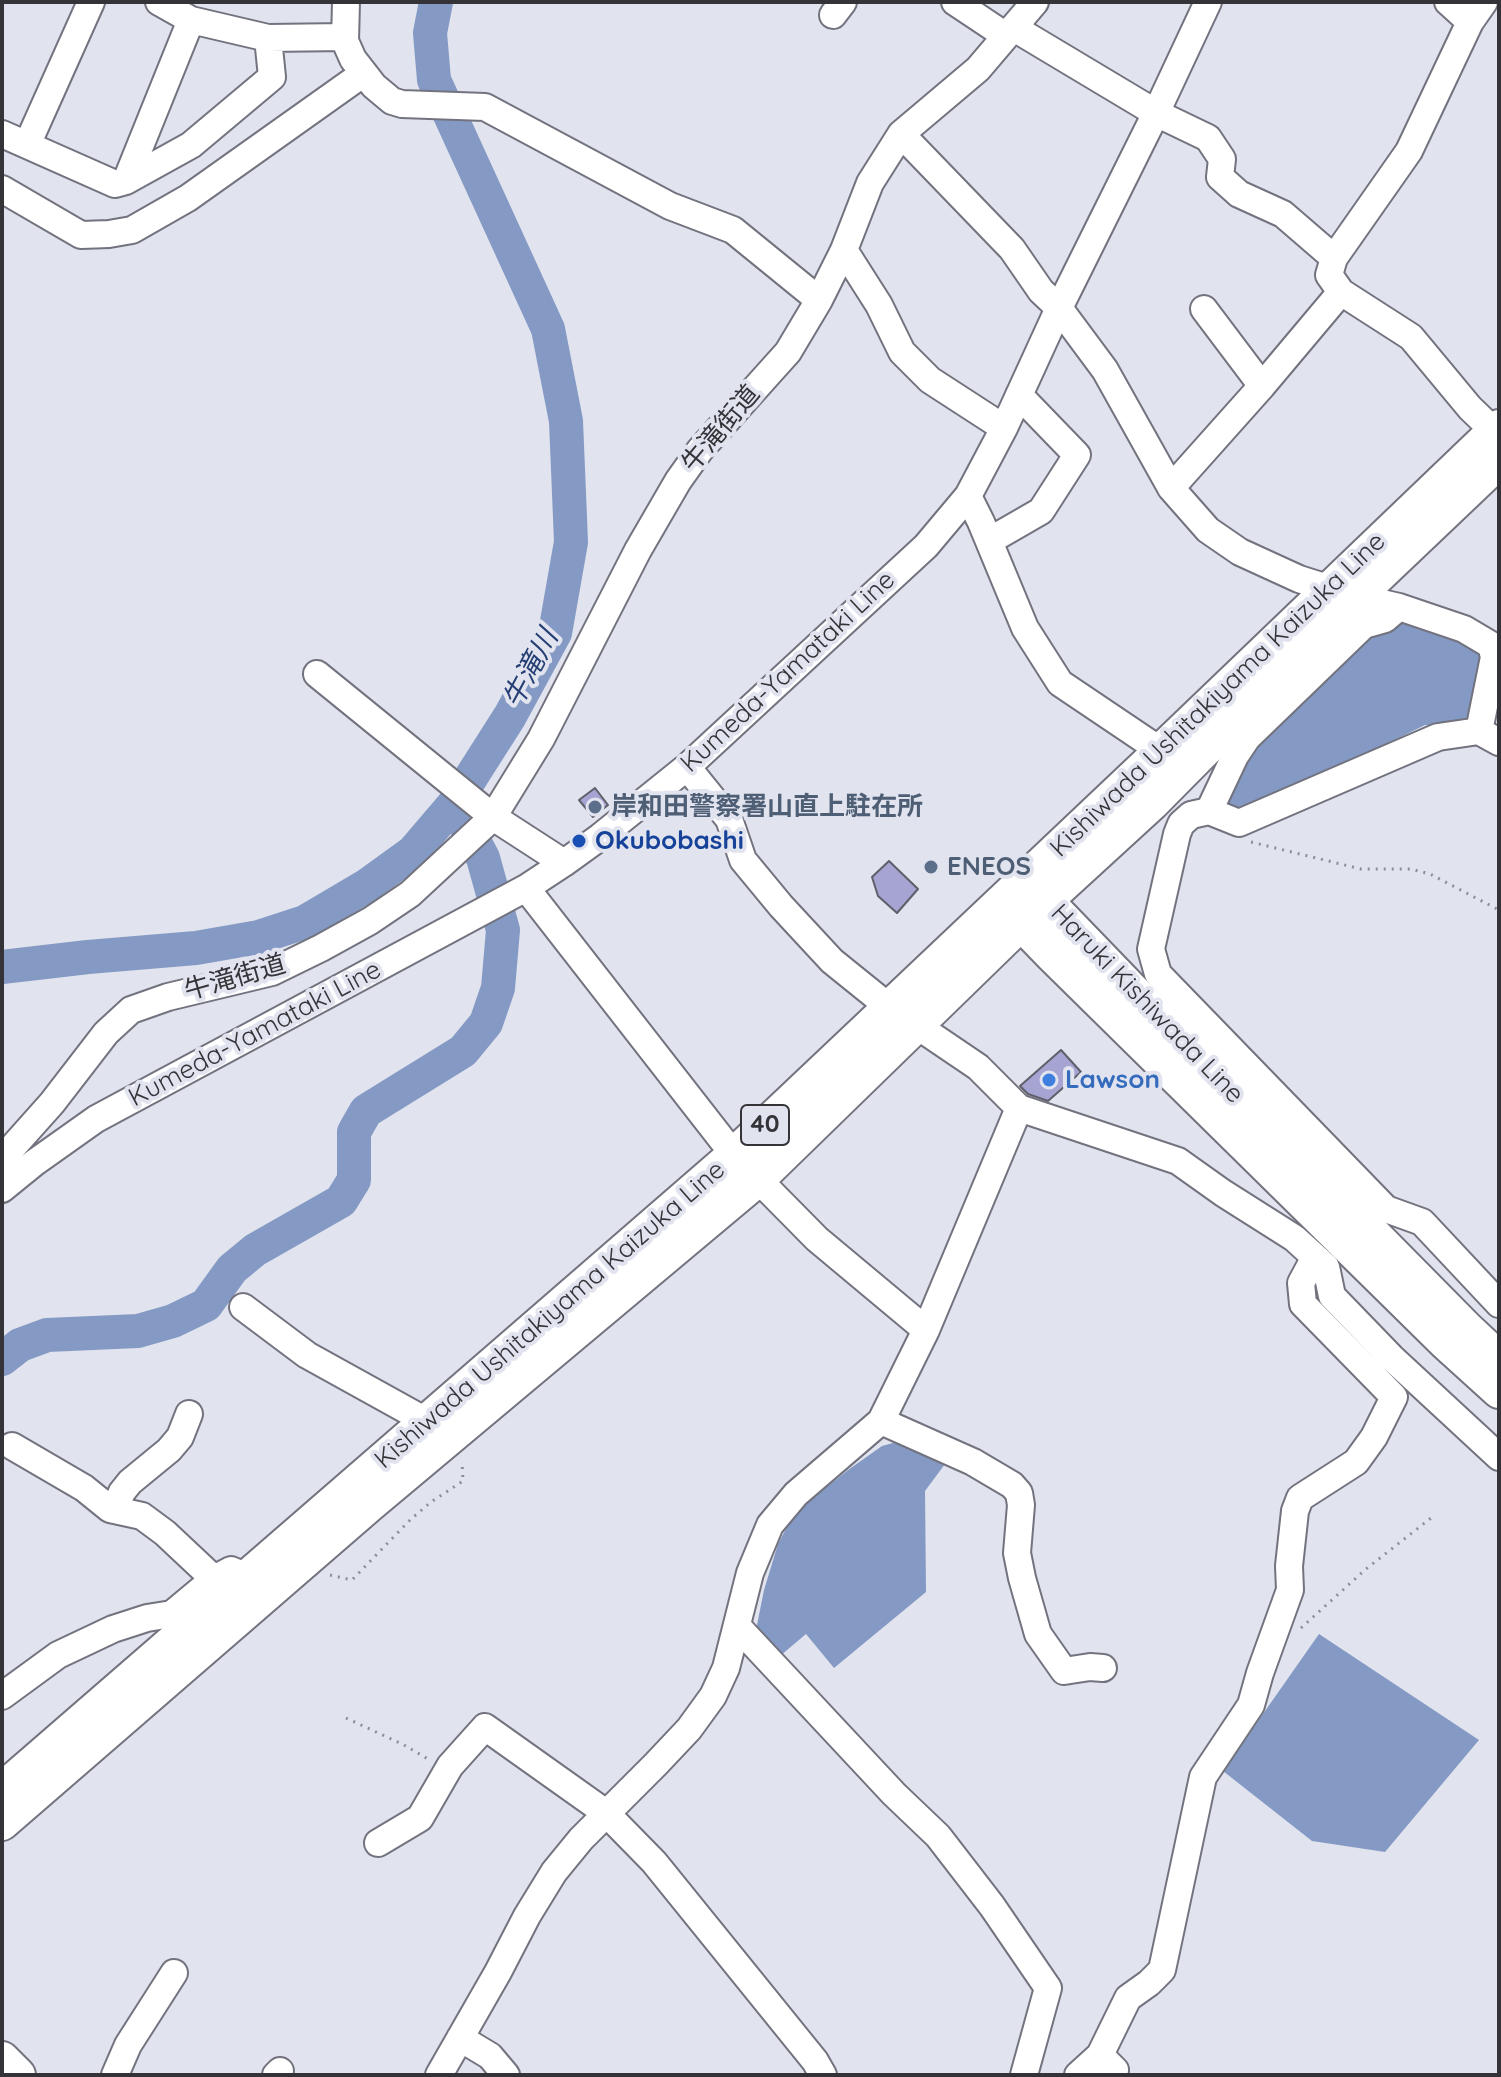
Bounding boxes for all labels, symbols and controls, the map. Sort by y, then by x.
street label: 牛滝街道 [676,379,766,479]
street label: Kishiwada Ushitakiyama Kaizuka Line [1044,526,1392,864]
street label: Kumeda-Yamataki Line [675,565,901,779]
water label: 牛滝川 [496,624,566,714]
place label: 岸和田警察署山直上駐在所 [611,791,923,823]
marker: 岸和田警察署山直上駐在所 [586,798,604,816]
place label: Okubobashi [595,825,744,857]
marker: Okubobashi [570,832,588,850]
place label: ENEOS [947,851,1031,883]
marker: ENEOS [922,858,940,876]
street label: Haruki Kishiwada Line [1044,898,1250,1110]
street label: 牛滝街道 [181,949,289,1007]
street label: Kumeda-Yamataki Line [124,954,386,1114]
place label: Lawson [1065,1064,1160,1096]
marker: Lawson [1040,1071,1058,1089]
road number: 40 [741,1105,789,1145]
street label: Kishiwada Ushitakiyama Kaizuka Line [369,1154,731,1476]

